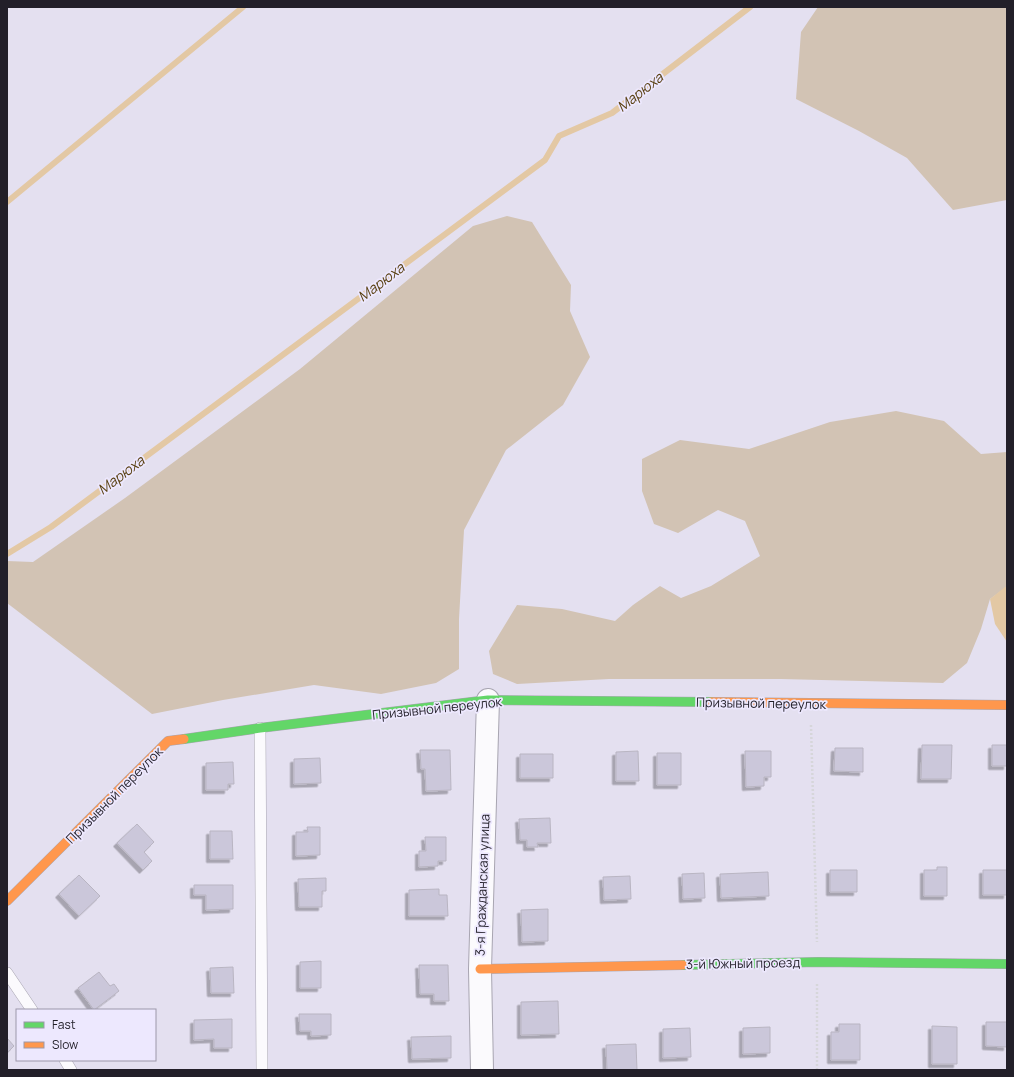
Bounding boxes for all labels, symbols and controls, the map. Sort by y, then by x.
water label: Марюха [613,67,668,116]
water label: Марюха [354,257,409,305]
water label: Марюха [94,450,149,498]
street label: Призывной переулок [371,692,503,724]
street label: Призывной переулок [696,693,827,713]
street label: Призывной переулок [62,742,167,847]
street label: 3-я Гражданская улица [471,813,493,957]
street label: 3-й Южный проезд [686,953,800,973]
legend [16,1009,156,1061]
text: Fast [52,1016,76,1033]
text: Slow [52,1036,78,1053]

